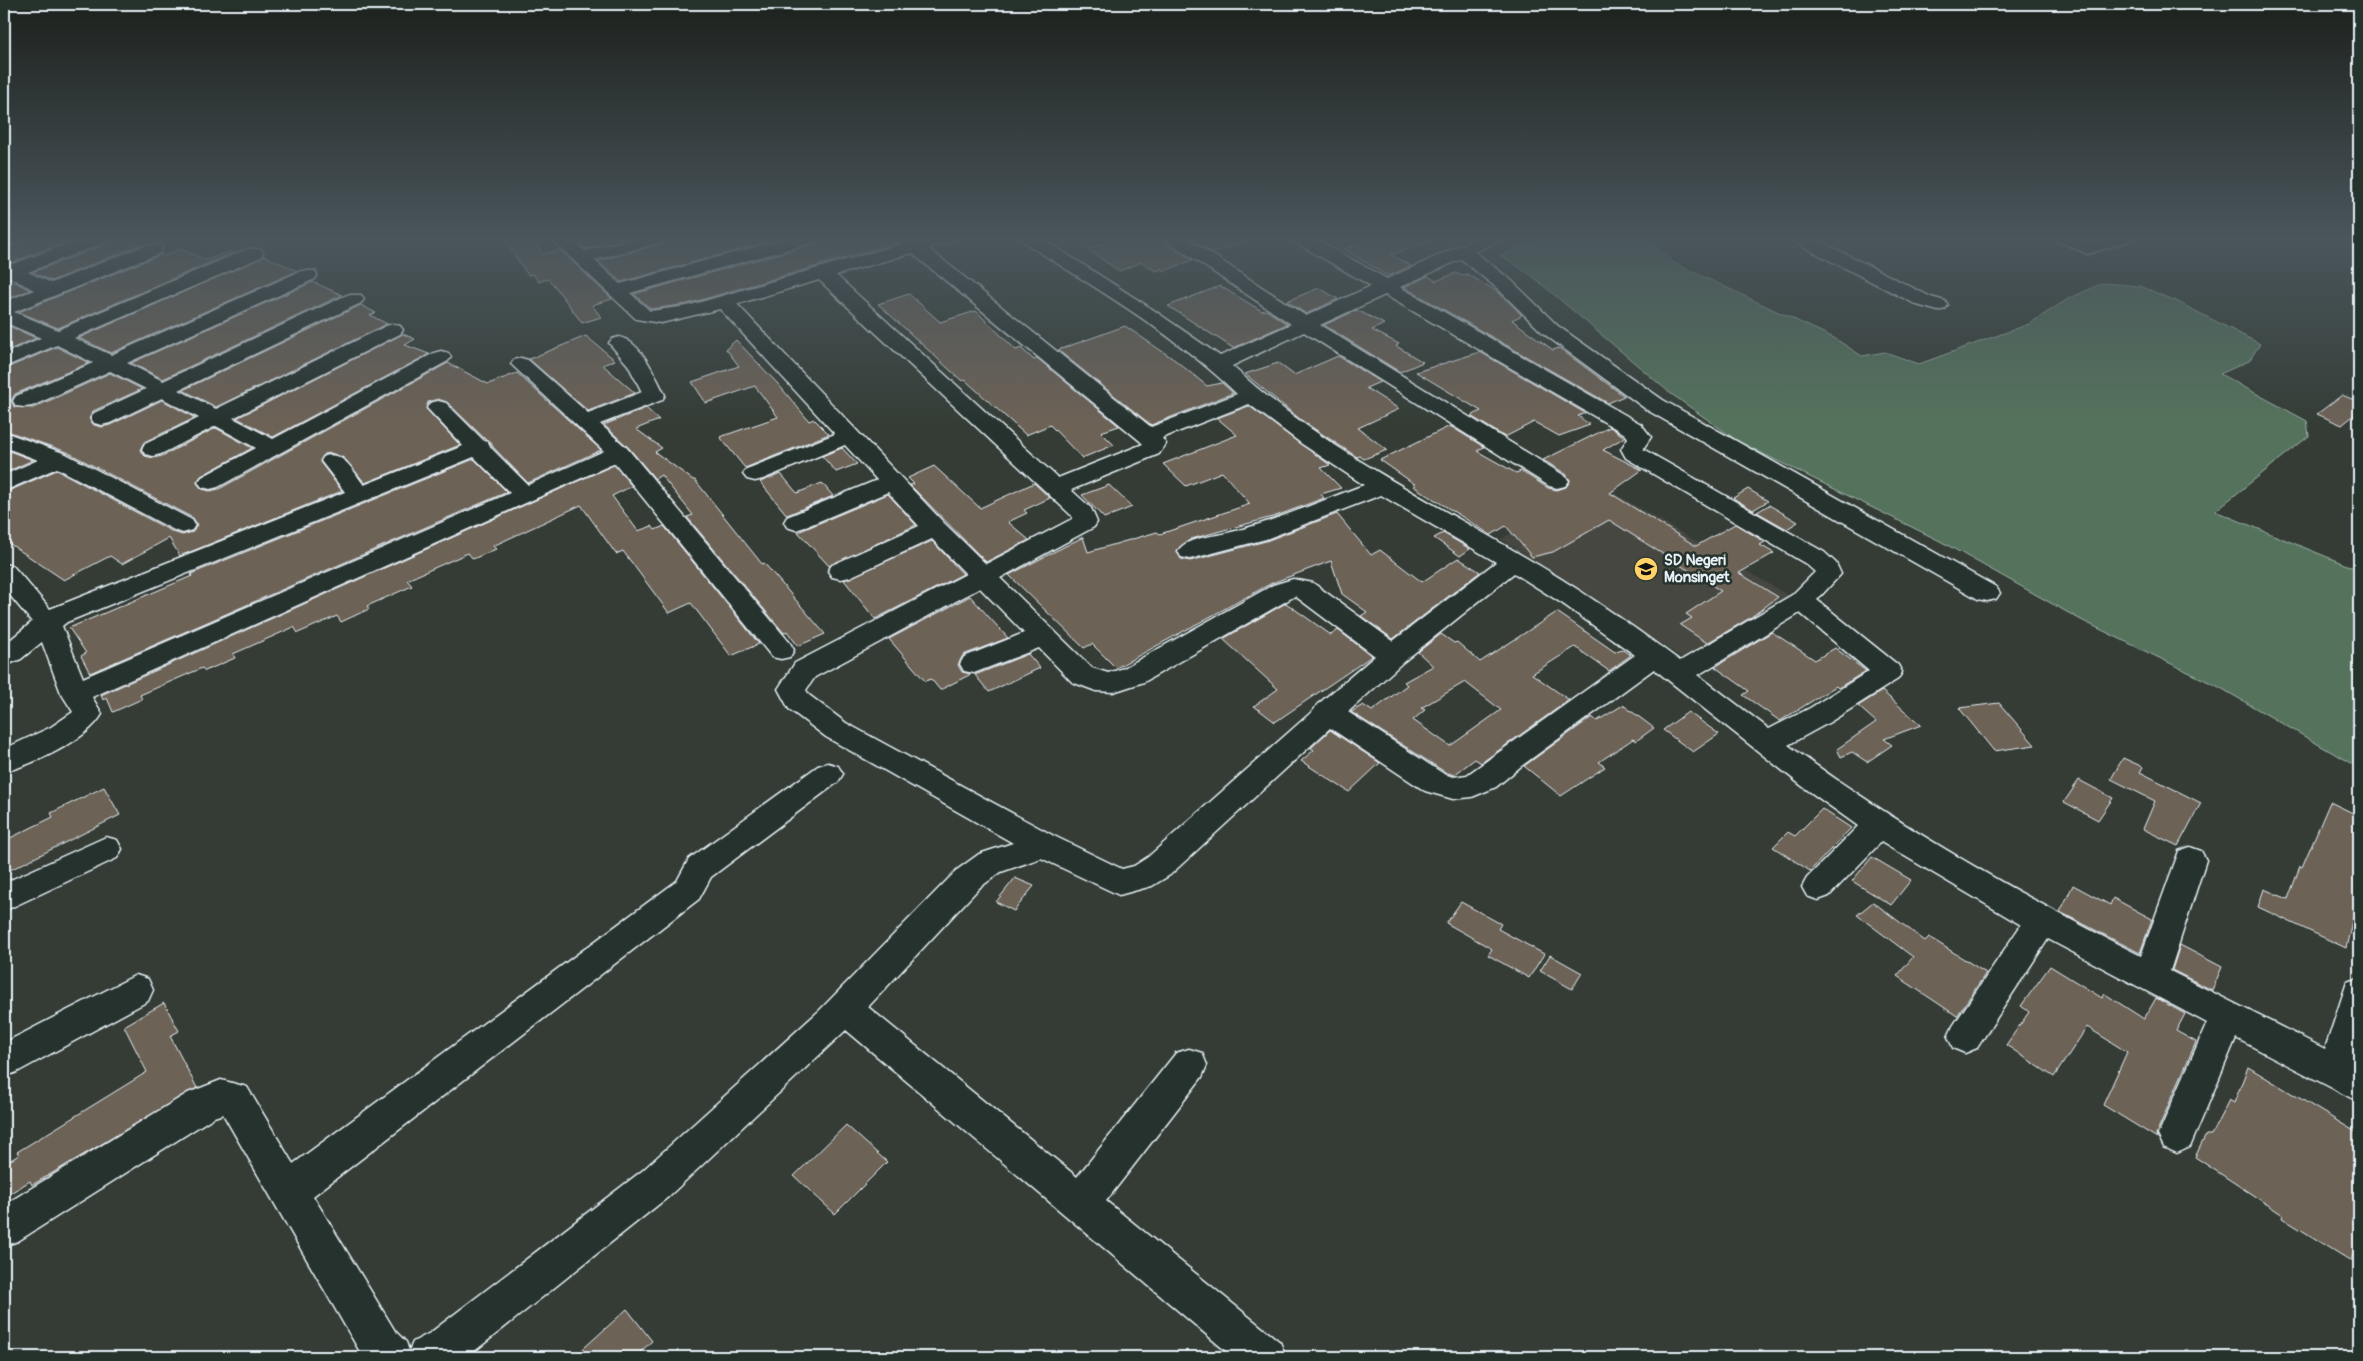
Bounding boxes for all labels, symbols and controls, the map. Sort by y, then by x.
place label: SD Negeri Monsinget [1664,551,1731,587]
school or university icon: SD Negeri Monsinget [1633,556,1659,582]

